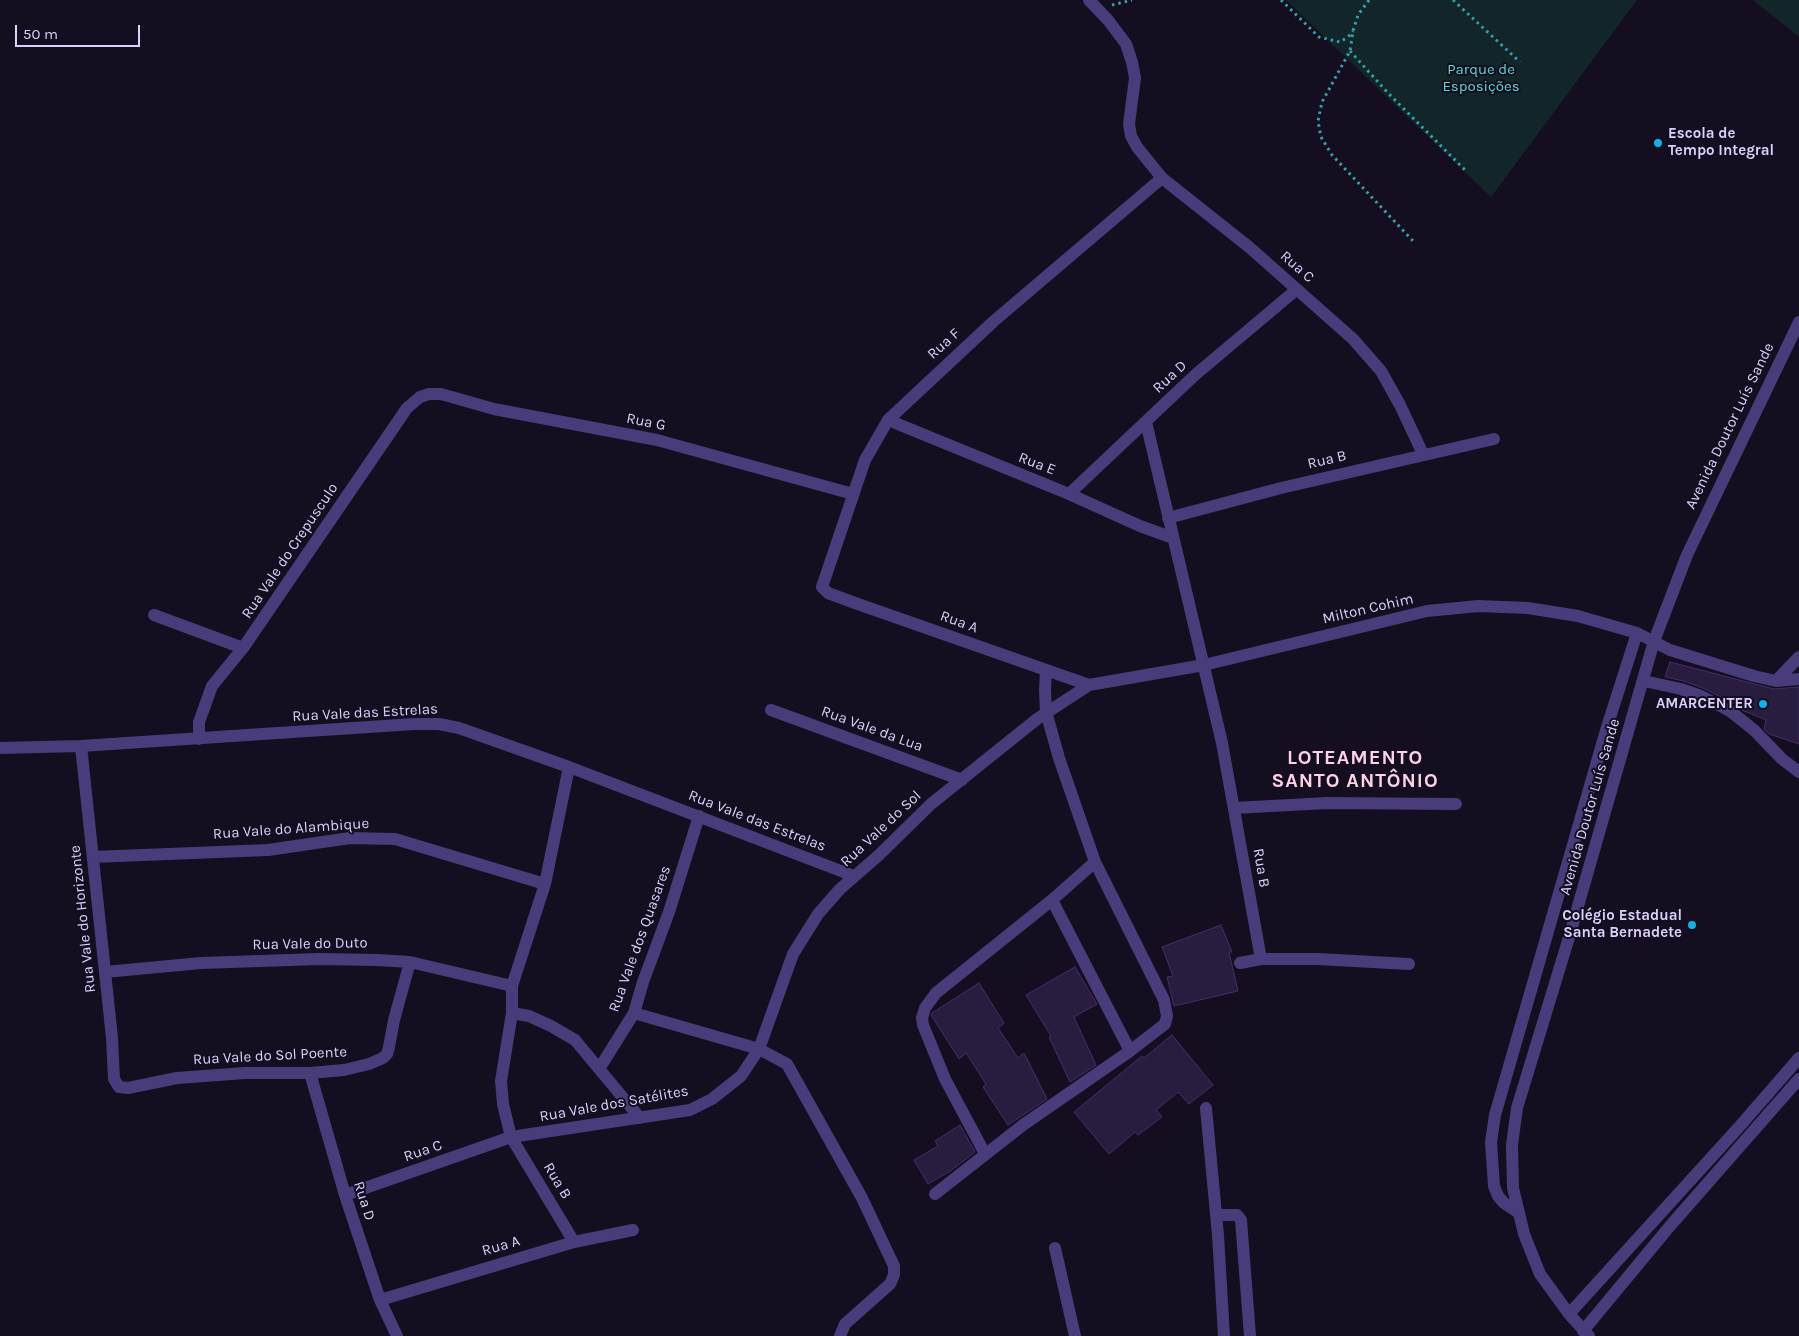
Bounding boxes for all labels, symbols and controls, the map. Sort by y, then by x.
scale bar [18,15,142,47]
text: 50 m [23,25,58,43]
park label: Parque de Esposições [1442,61,1520,96]
place label: Escola de Tempo Integral [1668,125,1774,160]
marker: Escola de Tempo Integral [1652,137,1664,149]
street label: Rua C [1276,247,1318,287]
street label: Rua F [924,325,964,363]
street label: Avenida Doutor Luís Sande [1682,340,1778,512]
street label: Rua D [1149,357,1191,397]
street label: Rua G [625,409,667,435]
street label: Rua B [1306,447,1348,473]
street label: Rua E [1016,449,1058,479]
street label: Rua Vale do Crepusculo [238,480,342,622]
street label: Milton Cohim [1321,590,1415,628]
street label: Rua A [938,607,980,637]
place label: AMARCENTER [1656,695,1753,713]
marker: AMARCENTER [1757,698,1769,710]
street label: Rua Vale das Estrelas [292,700,438,726]
street label: Rua Vale da Lua [819,702,925,756]
street label: Avenida Doutor Luís Sande [1556,717,1624,897]
district label: LOTEAMENTO SANTO ANTÔNIO [1270,746,1440,793]
street label: Rua Vale das Estrelas [686,786,828,856]
street label: Rua Vale do Sol [837,787,925,871]
street label: Rua Vale do Alambique [212,815,370,843]
street label: Rua Vale do Horizonte [66,844,100,994]
street label: Rua B [1249,847,1273,889]
street label: Rua Vale dos Quasares [605,863,675,1015]
place label: Colégio Estadual Santa Bernadete [1562,907,1682,942]
marker: Colégio Estadual Santa Bernadete [1686,919,1698,931]
street label: Rua Vale do Duto [252,934,368,954]
street label: Rua Vale do Sol Poente [193,1043,347,1069]
street label: Rua Vale dos Satélites [538,1082,690,1126]
street label: Rua C [401,1136,445,1166]
street label: Rua B [539,1159,575,1203]
street label: Rua D [349,1179,379,1223]
street label: Rua A [480,1232,522,1260]

